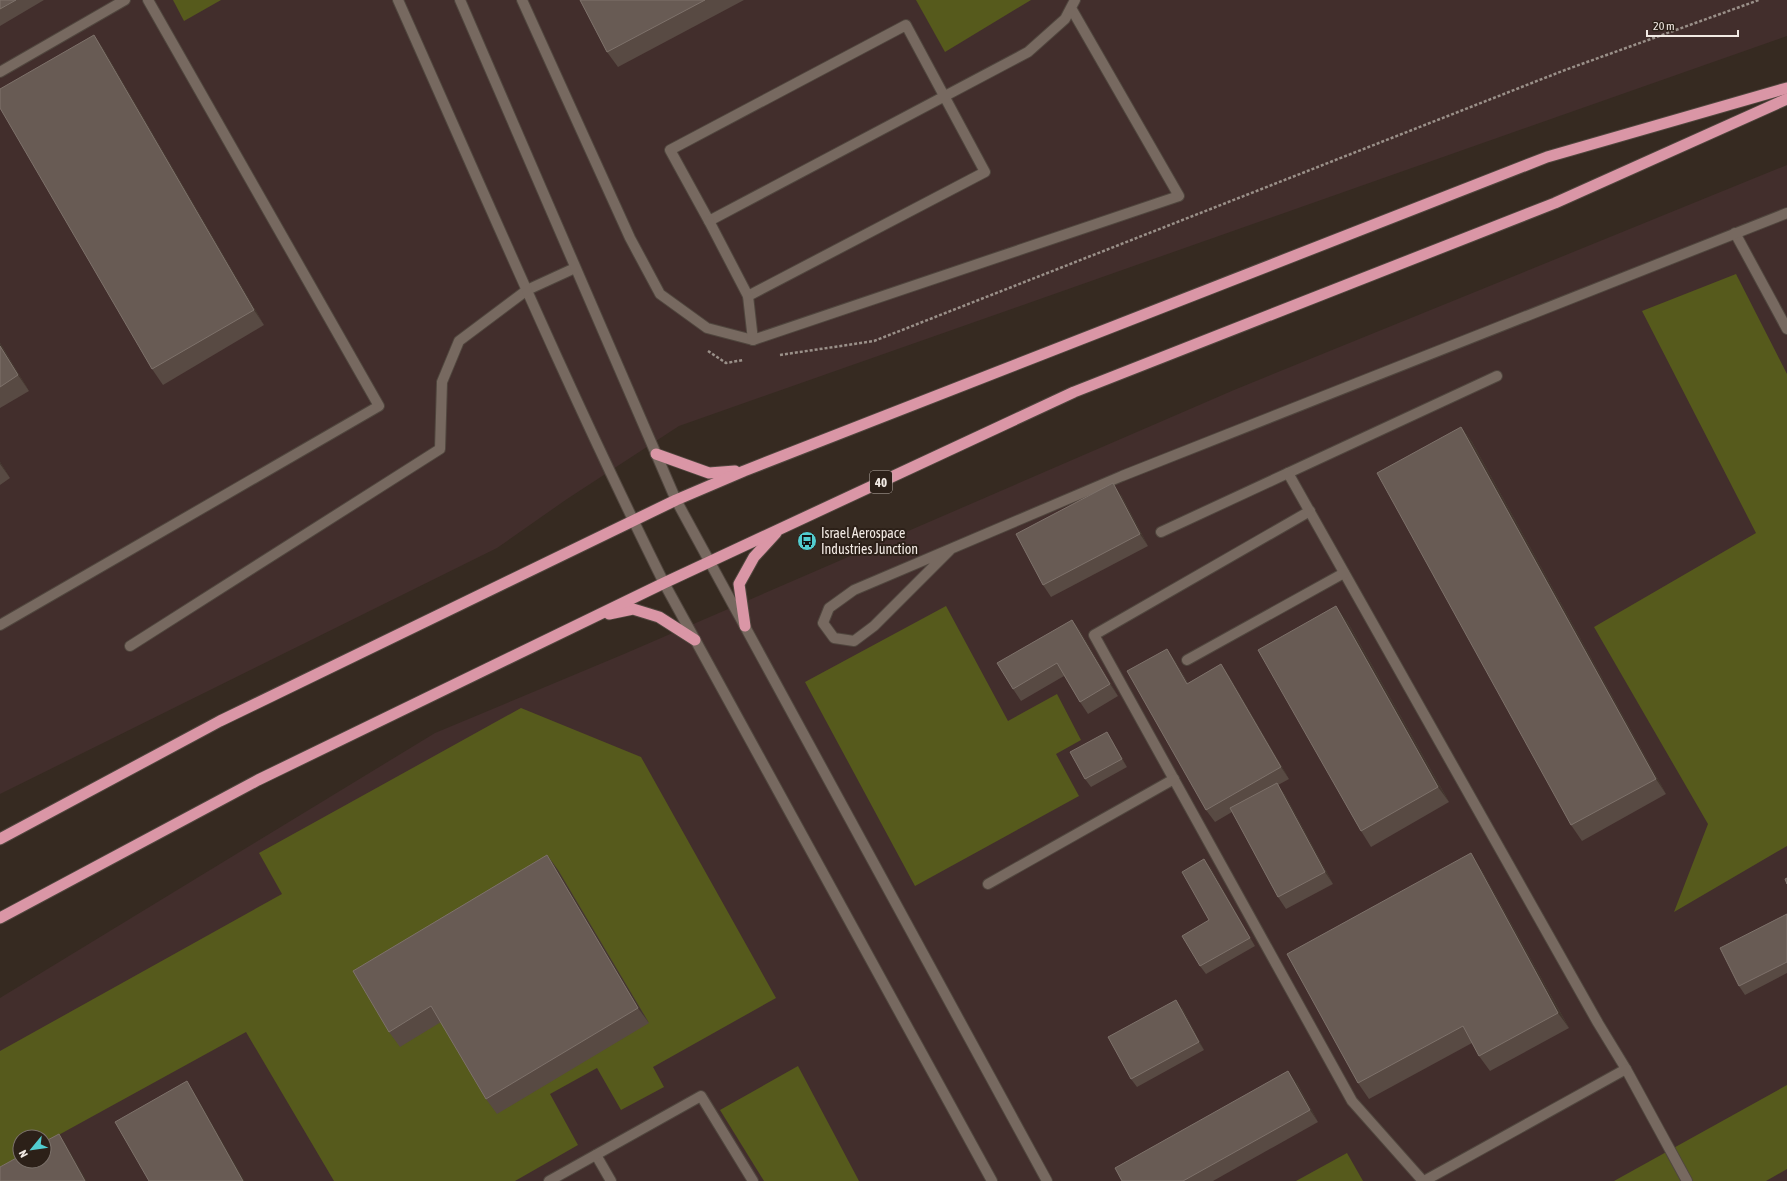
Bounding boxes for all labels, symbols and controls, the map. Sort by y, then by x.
scale bar [1647,12,1738,38]
text: 20 m [1653,19,1675,33]
road number: 40 [870,471,892,493]
place label: Israel Aerospace Industries Junction [821,525,918,557]
bus stop icon: Israel Aerospace Industries Junction [796,530,818,552]
north arrow [12,1129,52,1169]
text: N [16,1148,30,1160]

